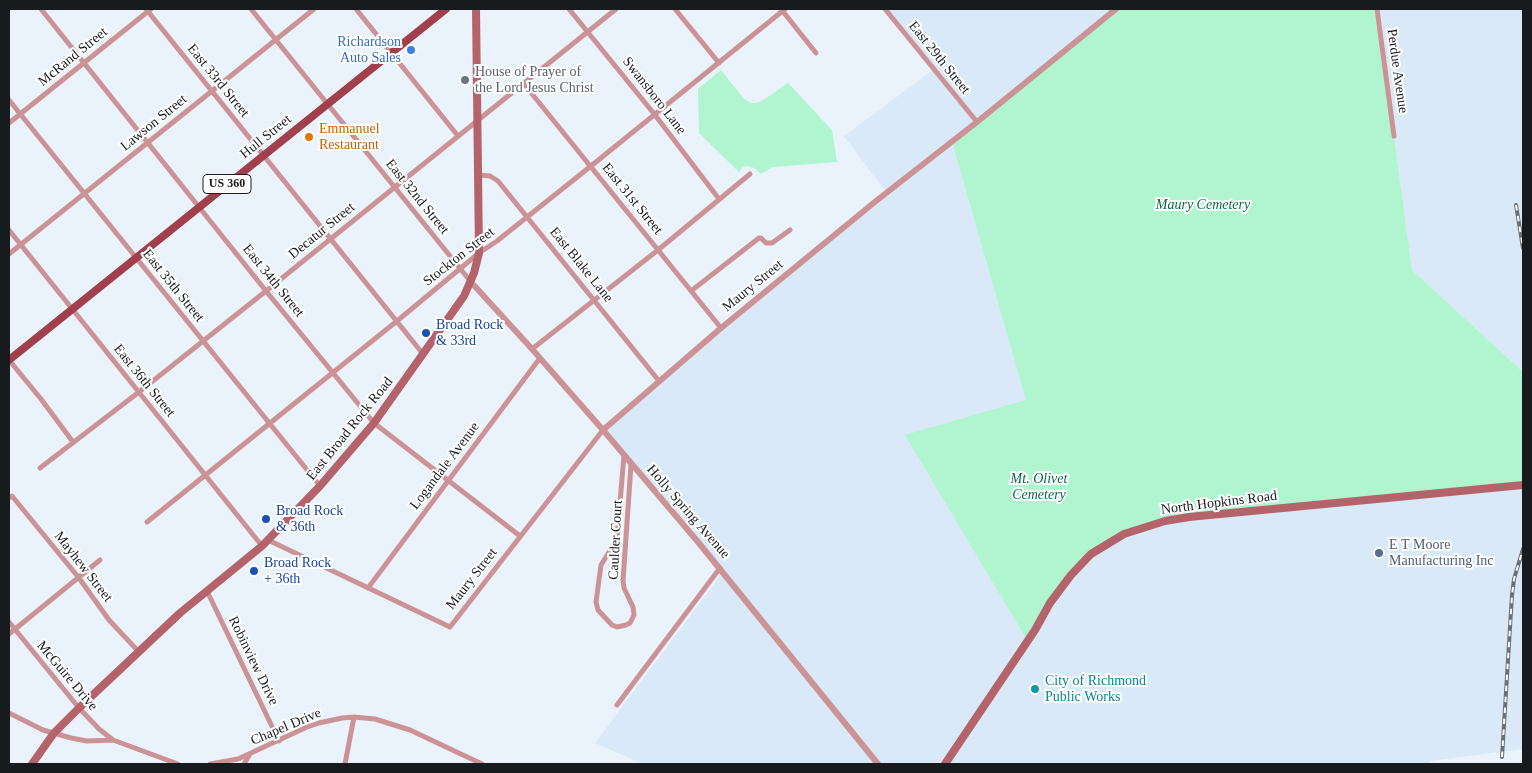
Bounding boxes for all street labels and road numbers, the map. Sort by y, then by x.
street label: East 29th Street [905,18,973,98]
street label: McRand Street [35,24,111,90]
street label: Perdue Avenue [1383,28,1411,114]
street label: East 33rd Street [183,41,253,121]
street label: Swansboro Lane [619,54,689,138]
street label: Lawson Street [117,91,191,155]
street label: Hull Street [237,111,295,163]
street label: East 32nd Street [382,156,452,238]
street label: East 31st Street [598,160,666,238]
road number: US 360 [203,174,251,193]
street label: Decatur Street [285,199,359,263]
street label: Stockton Street [420,224,498,290]
street label: East Blake Lane [546,224,616,306]
street label: East 34th Street [239,241,307,321]
street label: East 35th Street [139,246,207,326]
street label: Maury Street [719,256,787,316]
street label: East 36th Street [110,341,178,421]
street label: East Broad Rock Road [303,374,397,484]
street label: Logandale Avenue [407,419,483,513]
street label: Holly Spring Avenue [643,462,733,562]
street label: North Hopkins Road [1160,488,1278,518]
street label: Caulder Court [606,500,626,580]
street label: Mayhew Street [50,528,116,606]
street label: Maury Street [443,545,501,613]
street label: Robinview Drive [224,614,282,708]
street label: McGuire Drive [33,638,101,714]
street label: Chapel Drive [248,705,324,749]

